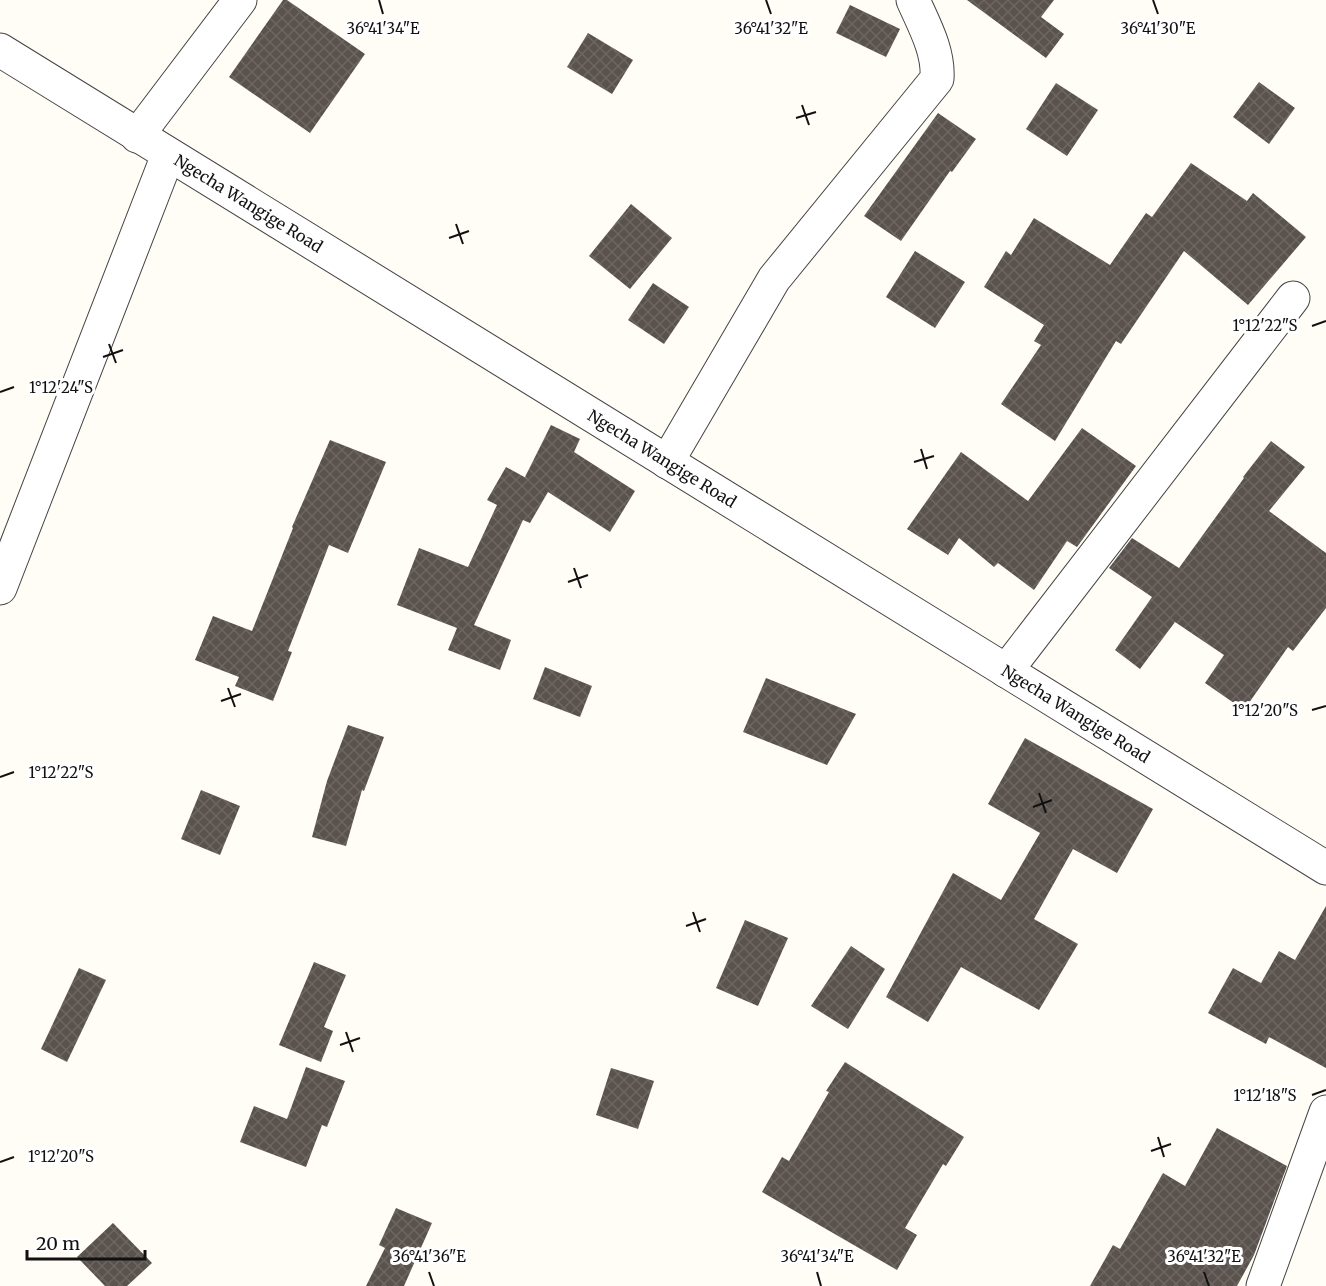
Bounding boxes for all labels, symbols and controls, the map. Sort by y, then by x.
text: 36°41'34"E [347,19,420,38]
text: 36°41'32"E [734,19,808,38]
text: 36°41'30"E [1121,19,1196,38]
street label: Ngecha Wangige Road [171,150,327,257]
text: 1°12'22"S [1233,316,1298,335]
text: 1°12'24"S [29,378,93,397]
street label: Ngecha Wangige Road [584,405,740,512]
street label: Ngecha Wangige Road [998,660,1154,767]
text: 1°12'20"S [1232,701,1298,720]
text: 1°12'22"S [29,763,94,782]
text: 1°12'18"S [1234,1086,1296,1105]
text: 1°12'20"S [28,1147,94,1166]
scale bar [27,1223,146,1261]
text: 20 m [36,1232,80,1255]
text: 36°41'36"E [392,1247,466,1266]
text: 36°41'34"E [781,1247,854,1266]
text: 36°41'32"E [1167,1247,1241,1266]

